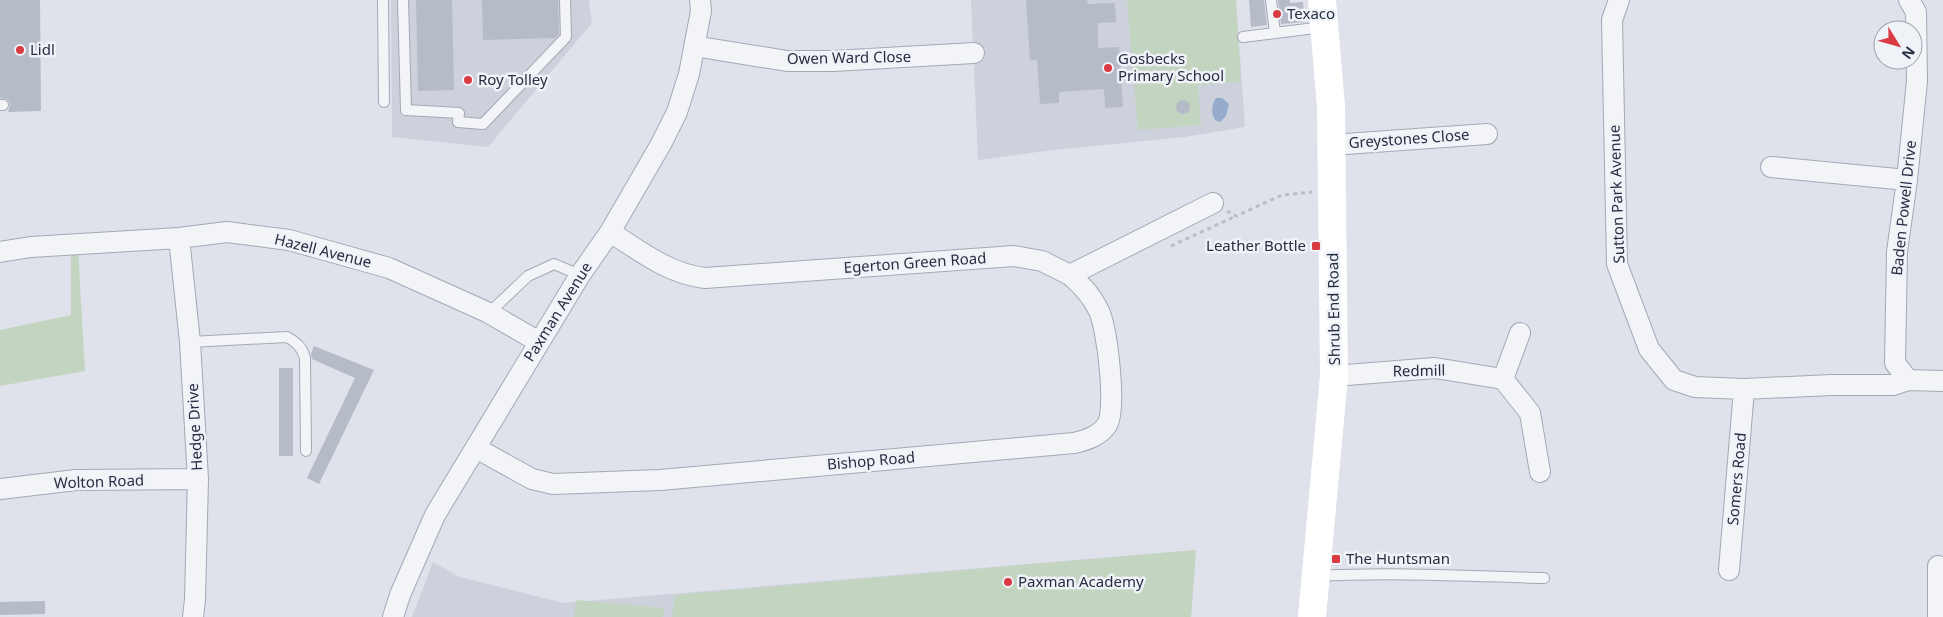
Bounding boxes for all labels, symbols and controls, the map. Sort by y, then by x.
place label: Texaco [1287,3,1335,23]
marker: Texaco [1271,8,1283,20]
north arrow [1873,20,1923,70]
place label: Lidl [30,39,55,59]
text: N [1898,43,1920,63]
marker: Lidl [14,44,26,56]
street label: Owen Ward Close [787,46,911,68]
place label: Gosbecks Primary School [1118,48,1224,85]
marker: Gosbecks Primary School [1102,62,1114,74]
place label: Roy Tolley [478,69,548,89]
marker: Roy Tolley [462,74,474,86]
street label: Greystones Close [1348,124,1470,152]
street label: Sutton Park Avenue [1604,124,1628,264]
street label: Baden Powell Drive [1886,139,1920,276]
street label: Hazell Avenue [273,228,374,272]
place label: Leather Bottle [1206,235,1306,255]
marker: Leather Bottle [1310,240,1322,252]
street label: Egerton Green Road [843,247,987,277]
street label: Shrub End Road [1322,252,1344,366]
street label: Paxman Avenue [519,258,596,365]
street label: Redmill [1392,360,1445,380]
street label: Hedge Drive [182,383,206,471]
street label: Somers Road [1722,432,1750,526]
street label: Bishop Road [826,446,916,474]
street label: Wolton Road [53,469,144,493]
place label: The Huntsman [1346,548,1450,568]
marker: The Huntsman [1330,553,1342,565]
place label: Paxman Academy [1018,571,1144,591]
marker: Paxman Academy [1002,576,1014,588]

